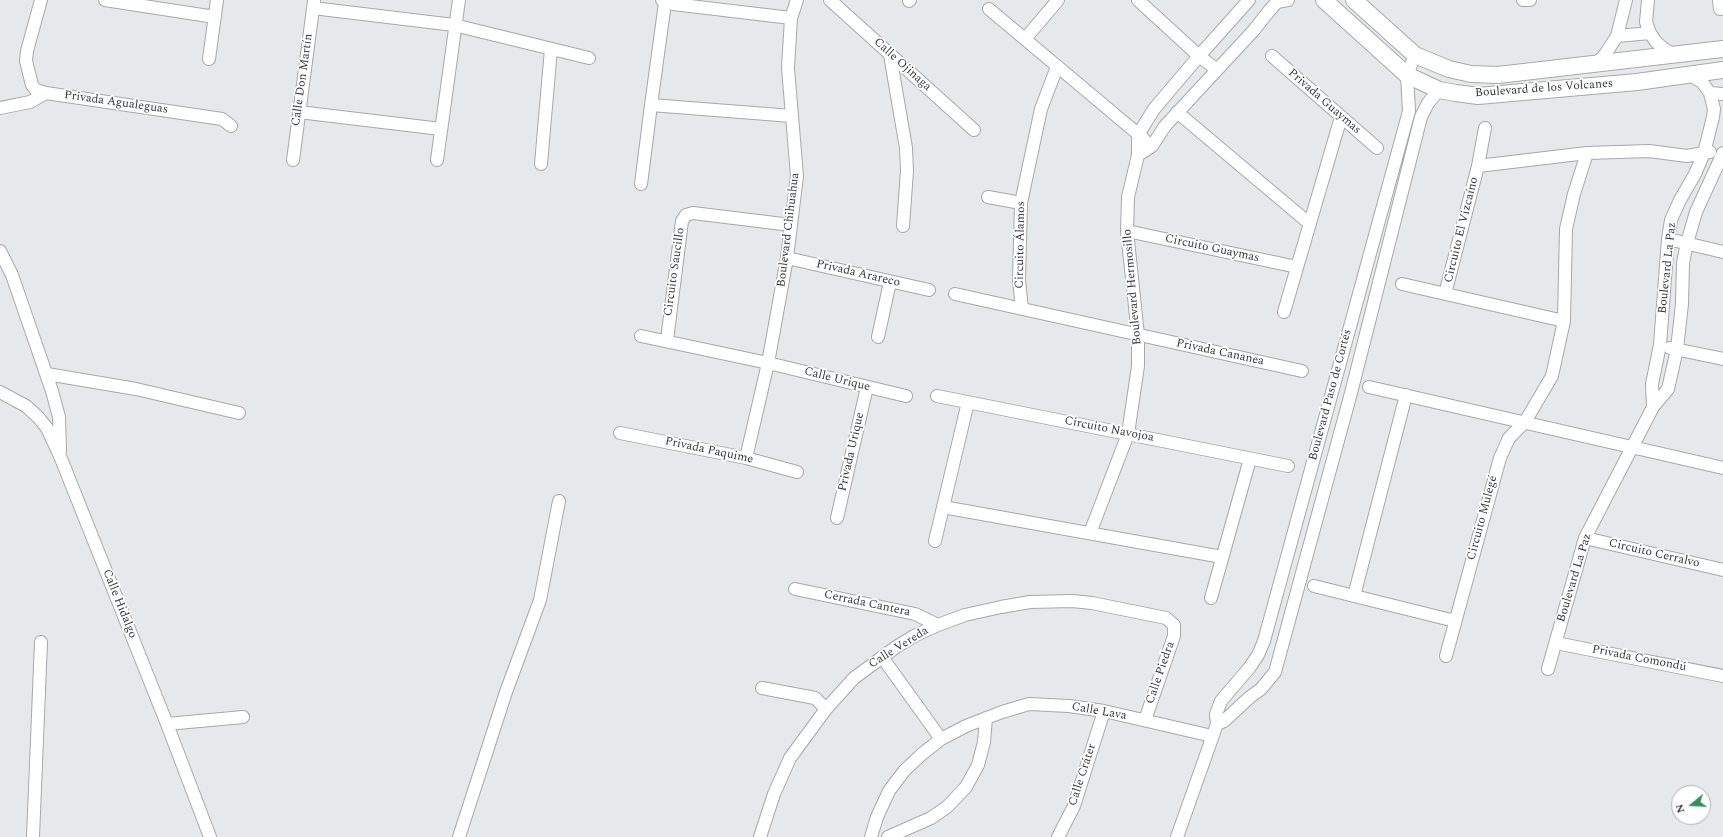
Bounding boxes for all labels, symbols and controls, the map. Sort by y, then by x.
street label: Calle Don Martín [289,33,317,127]
street label: Calle Ojinaga [870,35,934,95]
street label: Privada Guaymas [1285,66,1363,138]
street label: Boulevard de los Volcanes [1475,77,1613,101]
street label: Privada Agualeguas [63,89,169,117]
street label: Boulevard Chihuahua [775,172,803,288]
street label: Circuito El Vizcaíno [1442,176,1482,284]
street label: Circuito Álamos [1013,201,1029,289]
street label: Boulevard La Paz [1656,221,1680,315]
street label: Circuito Saucillo [662,227,688,317]
street label: Boulevard Hermosillo [1121,228,1145,346]
street label: Circuito Guaymas [1164,232,1260,266]
street label: Privada Arareco [815,257,901,291]
street label: Boulevard Paso de Cortés [1307,328,1355,462]
street label: Privada Cananea [1175,337,1265,369]
street label: Calle Urique [802,365,872,395]
street label: Privada Urique [836,411,868,493]
street label: Circuito Navojoa [1063,414,1155,446]
street label: Privada Paquime [664,435,754,467]
street label: Circuito Mulegé [1465,474,1501,562]
street label: Boulevard La Paz [1555,532,1595,624]
street label: Circuito Cerralvo [1607,537,1701,571]
street label: Calle Hidalgo [99,568,139,640]
street label: Cerrada Cantera [822,588,912,620]
street label: Calle Vereda [867,624,931,672]
street label: Calle Piedra [1144,640,1178,706]
street label: Privada Comondú [1591,643,1687,675]
street label: Calle Lava [1070,700,1128,724]
street label: Calle Cráter [1066,742,1100,808]
north arrow [1671,785,1711,825]
text: N [1671,802,1690,815]

